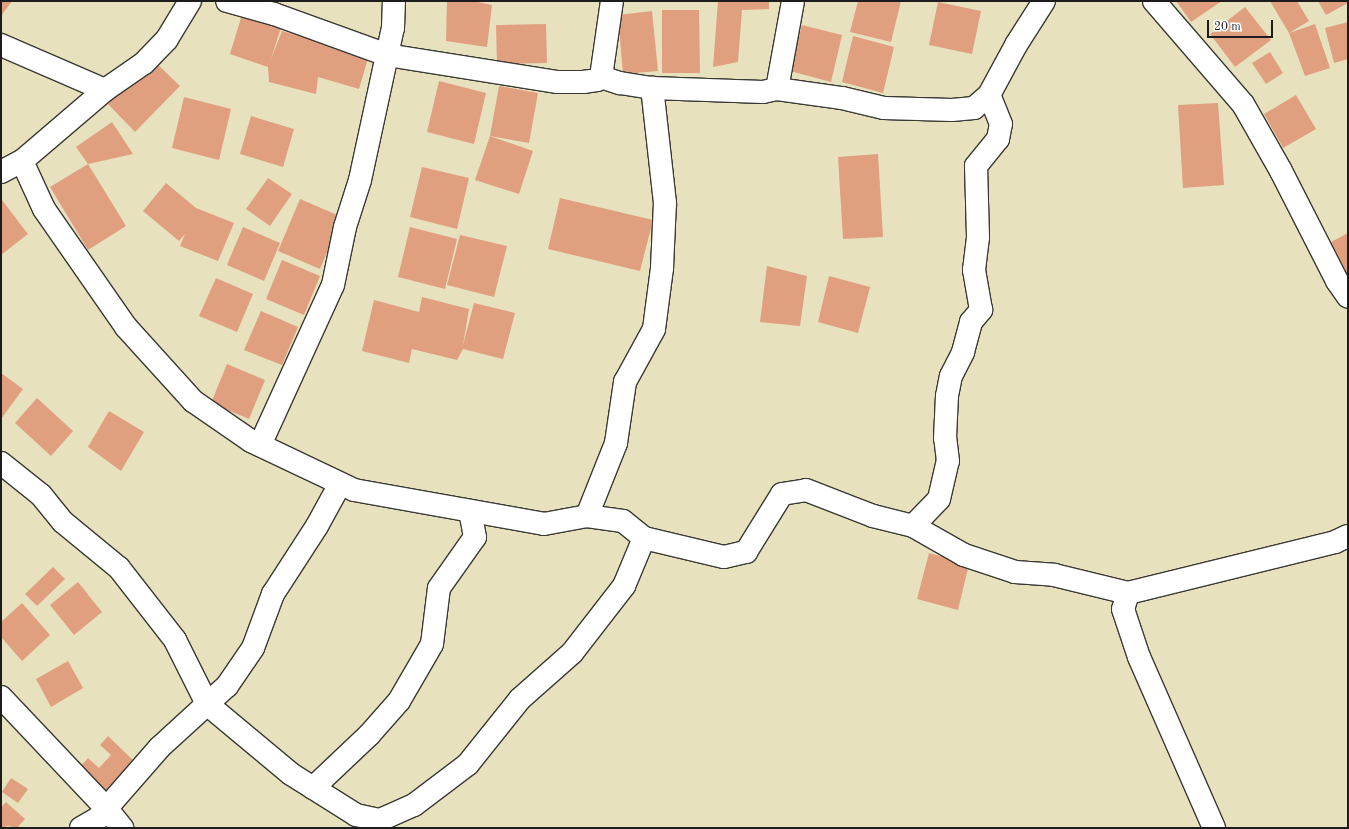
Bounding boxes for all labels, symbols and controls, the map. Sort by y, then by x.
scale bar [1209,12,1275,38]
text: 20 m [1214,21,1241,33]

